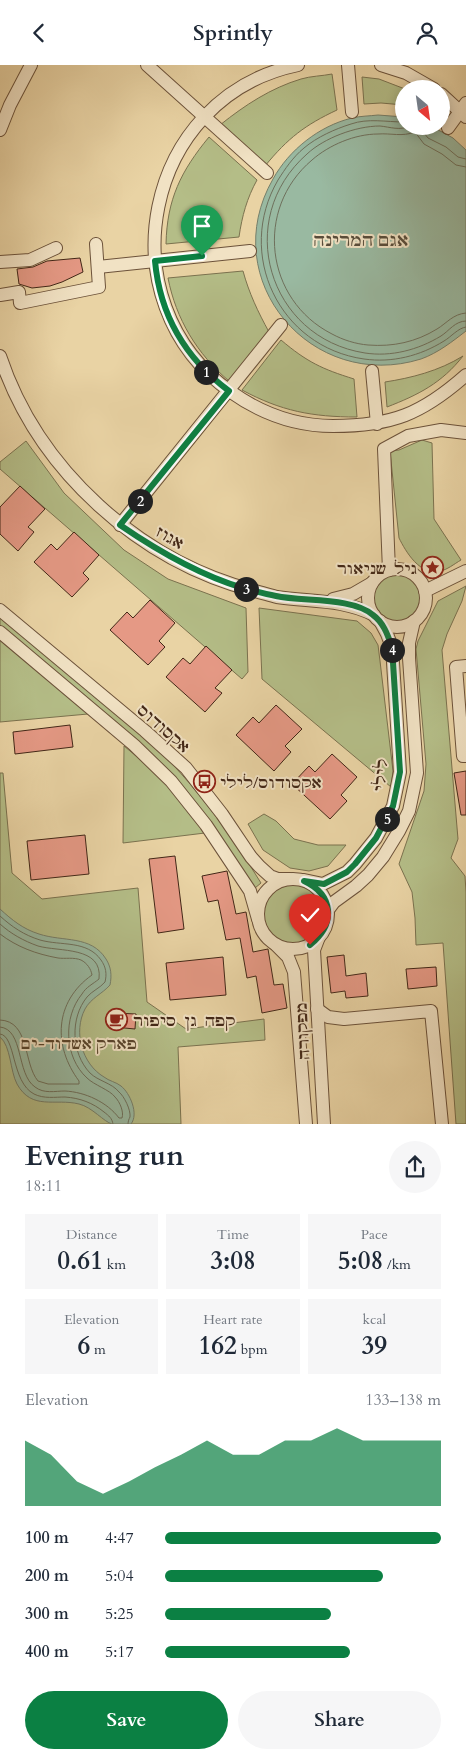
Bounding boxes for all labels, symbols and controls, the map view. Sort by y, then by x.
text: Sprintly [193,18,273,48]
icon: back [25,19,53,47]
icon: person [413,19,441,47]
north arrow [395,80,450,135]
map controls [395,80,450,135]
pin [181,205,223,256]
icon: arrive [188,212,216,240]
water label: אגם המרינה [314,228,408,253]
pin: 1 [194,359,218,385]
text: 1 [203,363,210,382]
pin: 2 [128,489,152,513]
text: 2 [137,492,144,511]
street label: אגוז [151,521,188,555]
place icon: גיל שניאור [421,556,445,580]
place label: גיל שניאור [337,558,417,580]
pin: 3 [234,577,258,601]
text: 3 [243,580,250,599]
pin: 4 [380,637,404,663]
text: 4 [389,641,396,660]
street label: אקסודוס [132,700,195,758]
street label: לילי [369,758,393,793]
bus stop icon: אקסודוס/לילי [192,770,216,794]
place label: אקסודוס/לילי [220,772,322,794]
pin: 5 [374,807,400,831]
text: 5 [384,810,391,829]
pin [289,894,331,945]
icon: check [296,901,324,929]
street label: מפקורה [291,1002,315,1060]
cafe icon: קפה גן סיפור [105,1008,129,1032]
place label: קפה גן סיפור [133,1010,235,1032]
park label: פארק אשדוד-ים [21,1033,137,1055]
text: Evening run [25,1137,184,1175]
button: share [389,1141,441,1193]
text: 18:11 [25,1175,62,1197]
text: Distance [66,1225,117,1244]
text: Time [217,1225,249,1244]
text: Pace [361,1225,388,1244]
text: 0.61 [57,1244,103,1278]
text: 3:08 [210,1244,256,1278]
text: 5:08 [338,1244,383,1278]
text: km [103,1255,126,1274]
text: /km [383,1255,411,1274]
text: Elevation [64,1310,119,1329]
text: Heart rate [203,1310,263,1329]
text: kcal [363,1310,386,1329]
text: 6 [77,1329,90,1363]
text: 162 [198,1329,237,1363]
text: 39 [362,1329,387,1363]
text: m [90,1340,106,1359]
text: bpm [237,1340,267,1359]
text: Elevation [25,1389,89,1411]
text: 133–138 m [365,1389,441,1411]
text: 100 m [25,1527,69,1549]
text: 4:47 [105,1527,134,1549]
text: 200 m [25,1565,69,1587]
text: 5:04 [105,1565,134,1587]
text: 300 m [25,1603,69,1625]
text: 5:25 [105,1603,134,1625]
text: 400 m [25,1641,69,1663]
text: 5:17 [105,1641,134,1663]
button: Save [25,1691,228,1749]
button: Share [238,1691,441,1749]

